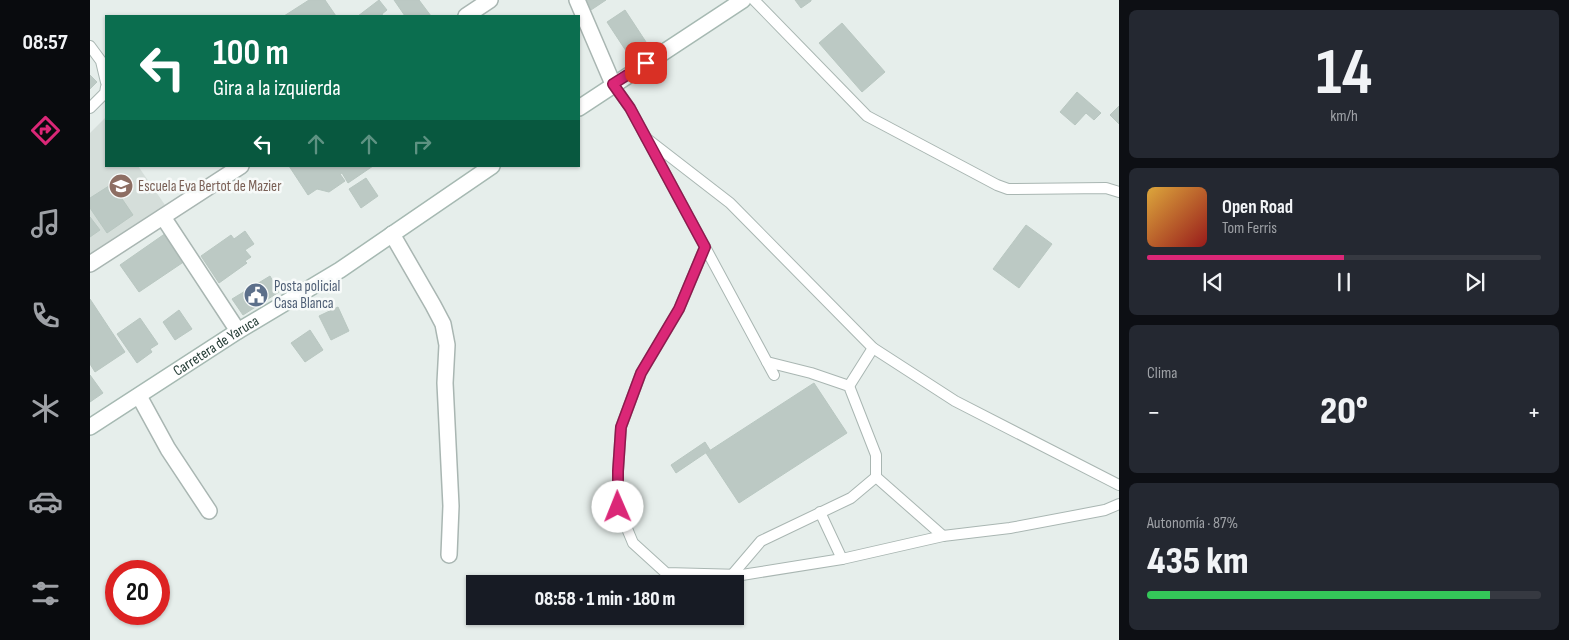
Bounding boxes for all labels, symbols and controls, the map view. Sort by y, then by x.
text: 08:57 [23,29,67,56]
text: 100 m [213,32,289,75]
icon: left [130,35,195,100]
text: 14 [1316,35,1372,113]
pin [625,42,667,84]
icon: arrive [632,49,660,77]
text: Gira a la izquierda [213,75,341,102]
text: km/h [1330,107,1358,126]
icon: directions [28,113,63,148]
icon: left [249,130,277,158]
icon: ahead [302,130,330,158]
icon: ahead [355,130,383,158]
icon: right [408,130,436,158]
school or university icon: Escuela Eva Bertot de Mazier [108,173,134,199]
place label: Escuela Eva Bertot de Mazier [138,177,282,196]
text: Open Road [1222,196,1293,219]
icon: music [28,206,63,241]
text: Tom Ferris [1222,219,1277,238]
icon: previous [1199,268,1227,296]
icon: pause [1330,268,1358,296]
icon: next [1461,268,1489,296]
place label: Posta policial Casa Blanca [274,277,340,313]
public building icon: Posta policial Casa Blanca [243,282,269,308]
icon: phone [28,298,63,333]
street label: Carretera de Yaruca [169,311,263,380]
text: Clima [1147,364,1177,383]
text: 20° [1320,389,1368,434]
icon: climate [28,391,63,426]
text: − [1147,396,1161,429]
text: + [1527,396,1541,429]
position arrow [591,480,643,532]
icon: car [28,484,63,519]
text: Autonomía · 87% [1147,514,1238,533]
text: 435 km [1147,539,1249,584]
speed limit sign: 20 [105,560,170,625]
icon: filters [28,576,63,611]
text: 08:58 · 1 min · 180 m [535,588,675,611]

